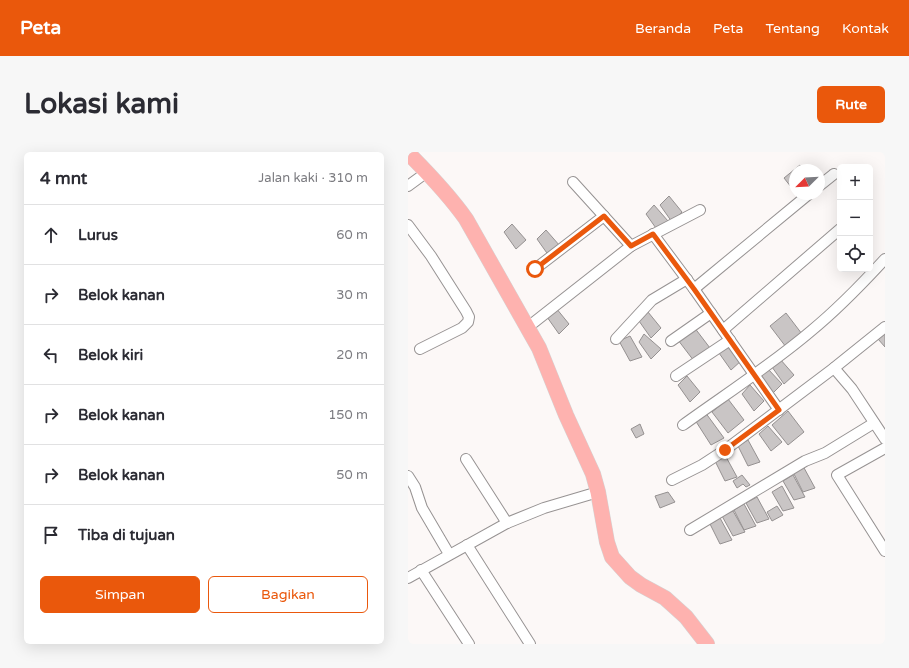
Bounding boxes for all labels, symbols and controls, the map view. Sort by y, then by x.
text: Peta [20,17,61,39]
text: Beranda [635,20,691,37]
text: Peta [713,20,743,37]
text: Tentang [765,20,820,37]
text: Kontak [842,20,889,37]
button: Rute [817,86,885,123]
text: Lokasi kami [24,87,179,121]
north arrow [789,164,825,200]
map controls [837,164,873,272]
button: + [837,164,873,200]
text: 4 mnt [40,168,87,189]
text: Jalan kaki · 310 m [258,170,368,186]
button: − [837,200,873,236]
icon: ahead [40,224,62,246]
text: Lurus [78,226,118,244]
text: 60 m [336,227,368,243]
button: locate [837,236,873,272]
route start [526,260,544,278]
icon: right [40,284,62,306]
text: Belok kanan [78,286,165,304]
text: 30 m [336,287,368,303]
icon: left [40,344,62,366]
text: Belok kiri [78,346,143,364]
text: 20 m [336,347,368,363]
icon: right [40,404,62,426]
text: Belok kanan [78,406,165,424]
text: 150 m [328,407,368,423]
route end [716,441,734,459]
icon: right [40,464,62,486]
text: Belok kanan [78,466,165,484]
text: 50 m [336,467,368,483]
icon: arrive [40,524,62,546]
text: Tiba di tujuan [78,526,175,544]
button: Simpan [40,576,200,613]
button: Bagikan [208,576,368,613]

